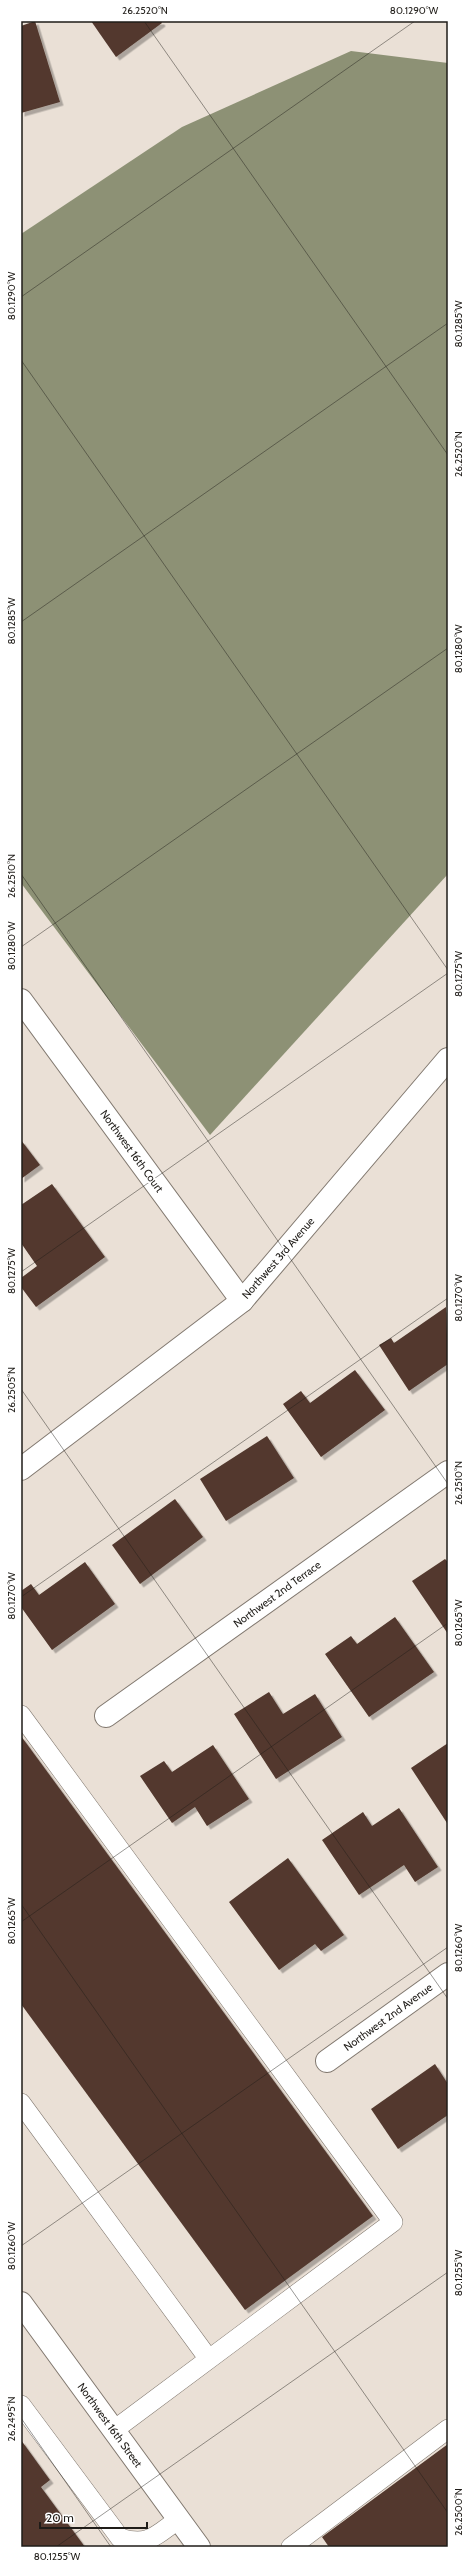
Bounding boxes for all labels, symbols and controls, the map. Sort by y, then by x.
text: 26.2520°N [122,4,168,17]
text: 80.1290°W [390,4,439,17]
text: 80.1290°W [5,271,18,320]
text: 80.1285°W [452,300,465,348]
text: 26.2520°N [452,431,465,477]
text: 80.1285°W [5,597,18,645]
text: 80.1280°W [452,624,465,673]
text: 26.2510°N [5,854,18,898]
text: 80.1280°W [5,921,18,970]
text: 80.1275°W [452,950,465,997]
street label: Northwest 16th Court [97,1107,167,1195]
street label: Northwest 3rd Avenue [239,1214,318,1302]
text: 80.1275°W [5,1247,18,1294]
text: 80.1270°W [452,1274,465,1322]
text: 26.2505°N [5,1367,18,1413]
text: 26.2510°N [452,1461,465,1505]
street label: Northwest 2nd Terrace [230,1557,324,1630]
text: 80.1270°W [5,1572,18,1620]
text: 80.1265°W [452,1599,465,1646]
text: 80.1265°W [5,1897,18,1944]
text: 80.1260°W [452,1923,465,1972]
street label: Northwest 2nd Avenue [341,1980,435,2054]
text: 80.1260°W [5,2221,18,2270]
text: 80.1255°W [452,2249,465,2296]
street label: Northwest 16th Street [75,2380,146,2470]
text: 26.2495°N [5,2396,18,2442]
text: 26.2500°N [452,2488,465,2536]
scale bar [40,2504,147,2530]
text: 20 m [46,2510,74,2525]
text: 80.1255°W [34,2550,81,2563]

